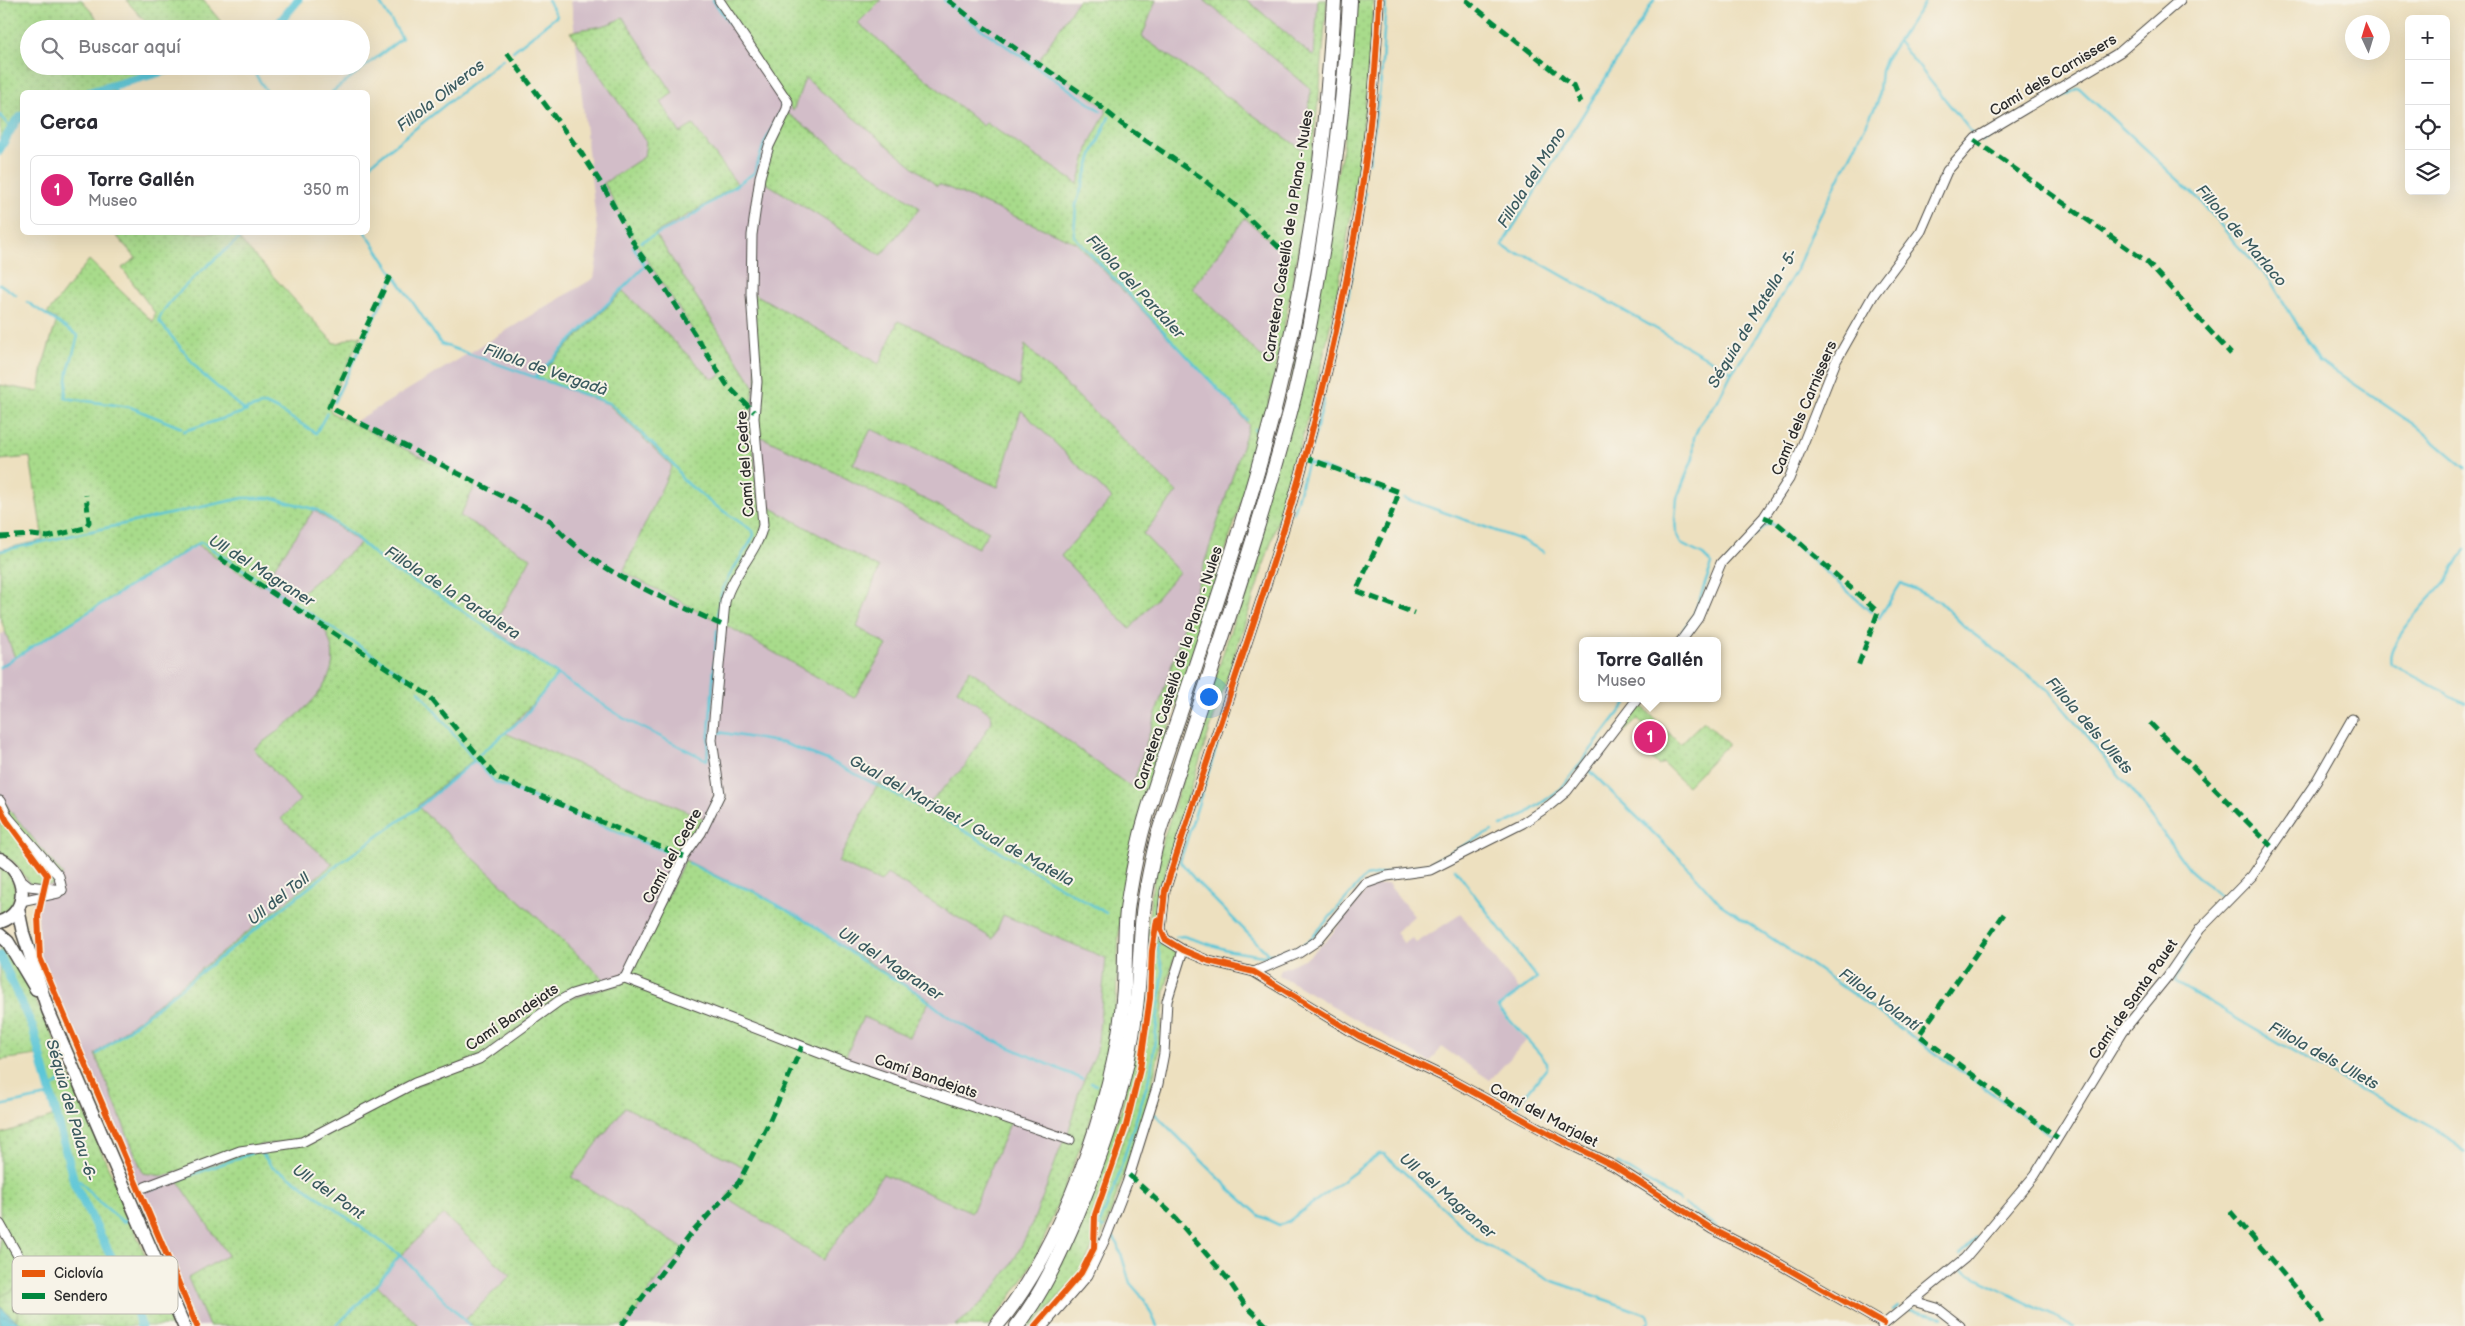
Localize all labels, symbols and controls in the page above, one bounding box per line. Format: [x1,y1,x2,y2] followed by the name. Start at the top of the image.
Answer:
[2345,15,2390,60] north arrow
[2405,15,2450,195] map controls
[2405,15,2450,60] button: +
[20,20,370,75] search box
[1986,30,2121,121] street label: Camí dels Carnissers
[38,34,66,62] icon: search
[78,36,181,59] text: Buscar aquí
[393,56,489,136] water label: Fillola Oliveros
[2405,60,2450,105] button: −
[2405,105,2450,150] button: locate
[1259,108,1318,364] street label: Carretera Castelló de la Plana - Nules
[40,110,98,135] text: Cerca
[1494,124,1571,232] water label: Fillola del Mono
[2405,150,2450,195] button: layers
[88,169,195,192] text: Torre Gallén
[54,181,60,200] text: 1
[303,181,349,200] text: 350 m
[2191,181,2290,291] water label: Fillola de Marlaco
[88,192,137,211] text: Museo
[1082,231,1189,344] water label: Fillola del Pardaler
[1704,246,1802,392] water label: Séquia de Matella - 5-
[1767,337,1842,478] street label: Camí dels Carnissers
[481,340,610,400] water label: Fillola de Vergadà
[732,410,759,518] street label: Camí del Cedre
[205,531,318,612] water label: Ull del Magraner
[381,542,523,644] water label: Fillola de la Pardalera
[1130,543,1227,792] street label: Carretera Castelló de la Plana - Nules
[1579,637,1721,702] popup
[1597,649,1703,672] text: Torre Gallén
[1597,672,1646,691] text: Museo
[2042,674,2136,778] water label: Fillola dels Ullets
[1196,684,1222,710] your location
[1634,718,1666,756] pin: 1
[846,751,1077,891] water label: Gual del Marjalet / Gual de Matella
[638,805,707,907] street label: Camí del Cedre
[244,868,315,929] water label: Ull del Toll
[834,923,947,1006] water label: Ull del Magraner
[2085,935,2182,1063] street label: Camí de Santa Pauet
[1835,965,1925,1037] water label: Fillola Volantí
[462,979,563,1055] street label: Camí Bandejats
[2265,1018,2381,1094] water label: Fillola dels Ullets
[41,1037,100,1184] water label: Séquia del Palau -6-
[872,1050,980,1103] street label: Camí Bandejats
[1486,1079,1601,1152] street label: Camí del Marjalet
[1395,1149,1500,1244] water label: Ull del Magraner
[289,1161,369,1224] water label: Ull del Pont
[12,1256,178,1314] legend
[54,1265,104,1282] text: Ciclovía
[54,1288,108,1305] text: Sendero

